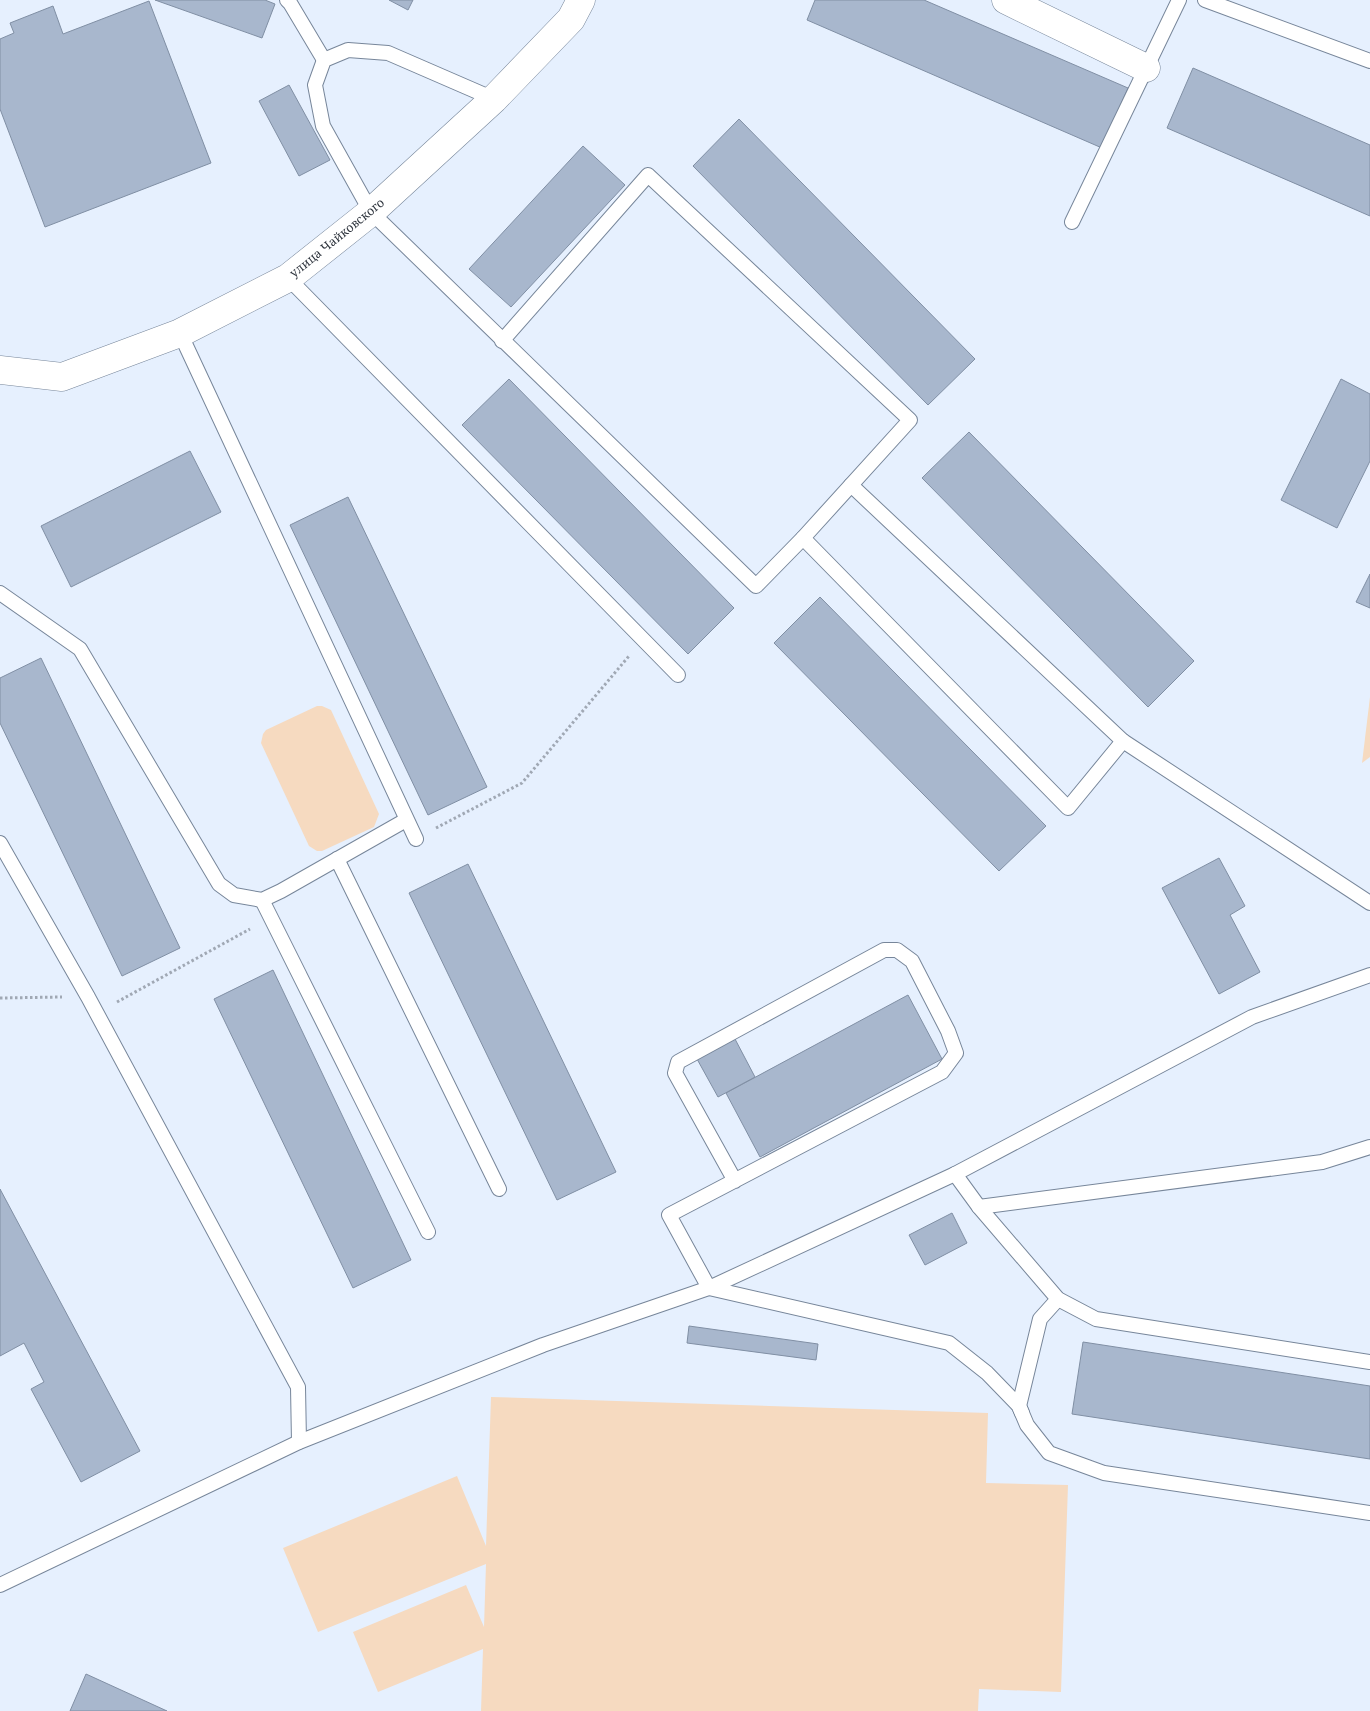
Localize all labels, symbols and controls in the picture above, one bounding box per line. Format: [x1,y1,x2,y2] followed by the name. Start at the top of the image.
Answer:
[286,194,388,281] street label: улица Чайковского

